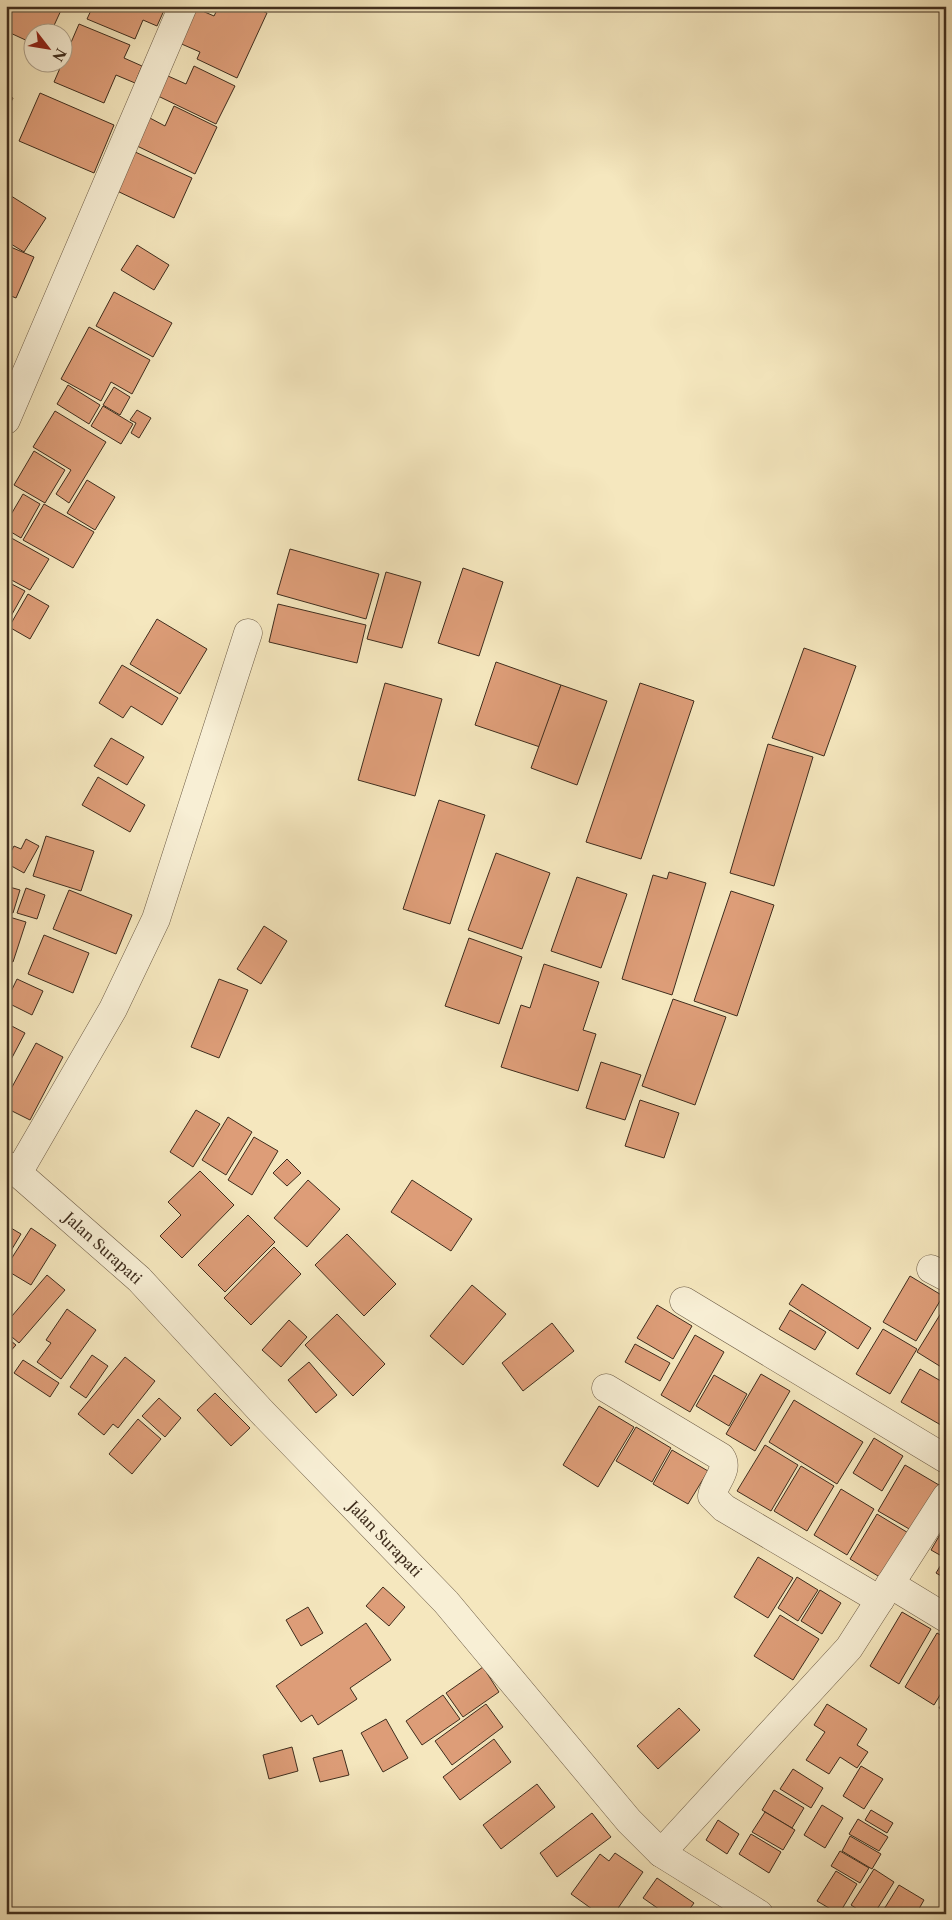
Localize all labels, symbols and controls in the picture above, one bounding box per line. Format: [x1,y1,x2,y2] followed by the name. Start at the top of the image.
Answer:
[22,22,72,72] north arrow
[48,45,70,65] text: N
[59,1207,146,1288] street label: Jalan Surapati
[343,1496,426,1581] street label: Jalan Surapati

